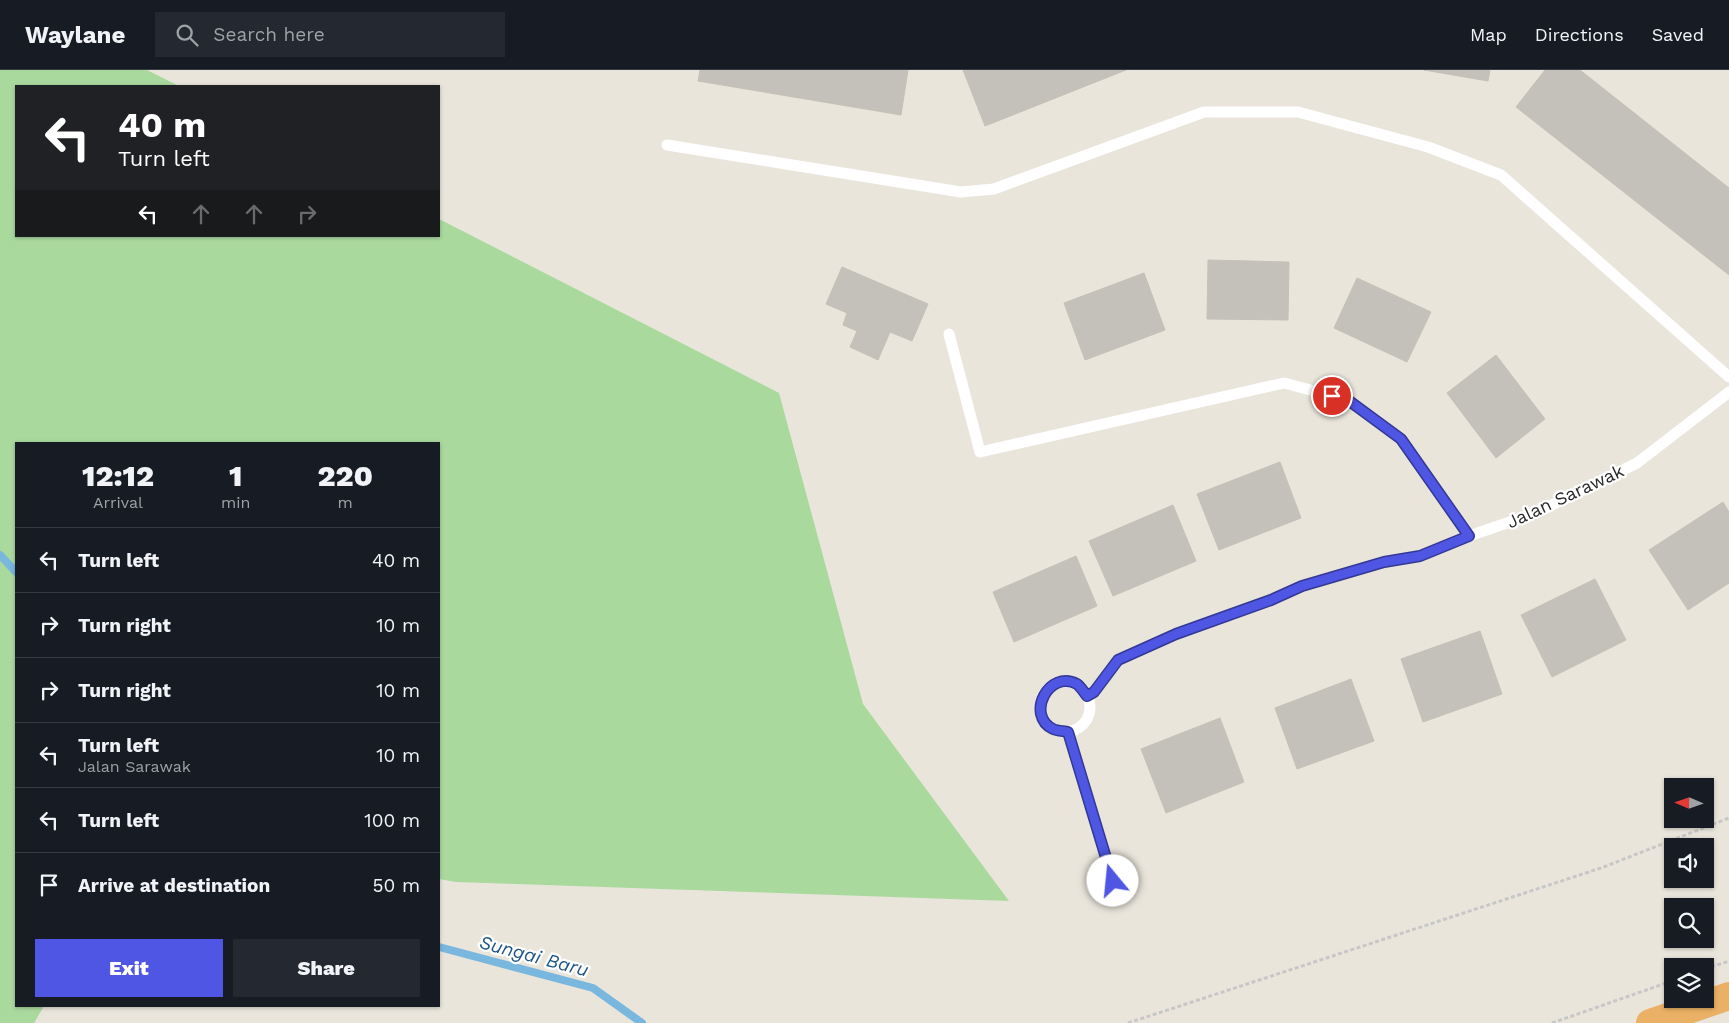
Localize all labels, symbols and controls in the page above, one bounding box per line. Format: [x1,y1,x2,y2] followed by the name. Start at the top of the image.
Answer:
[155,12,505,57] search box
[25,21,125,49] text: Waylane
[173,21,201,49] icon: search
[213,23,325,46] text: Search here
[1470,24,1507,45] text: Map
[1535,24,1624,45] text: Directions
[1652,24,1704,45] text: Saved
[118,104,206,146] text: 40 m
[35,105,100,170] icon: left
[118,146,210,171] text: Turn left
[134,200,162,228] icon: left
[187,200,215,228] icon: ahead
[240,200,268,228] icon: ahead
[293,200,321,228] icon: right
[1311,375,1353,417] pin
[1318,382,1346,410] icon: arrive
[82,458,154,493] text: 12:12
[229,458,242,493] text: 1
[317,458,373,493] text: 220
[1503,460,1627,532] street label: Jalan Sarawak
[93,493,143,512] text: Arrival
[221,493,250,512] text: min
[338,493,353,512] text: m
[35,546,63,574] icon: left
[78,549,159,572] text: Turn left
[372,549,420,572] text: 40 m
[35,611,63,639] icon: right
[78,614,171,637] text: Turn right
[376,614,420,637] text: 10 m
[35,676,63,704] icon: right
[78,679,171,702] text: Turn right
[376,679,420,702] text: 10 m
[78,734,159,757] text: Turn left
[35,741,63,769] icon: left
[376,744,420,767] text: 10 m
[78,757,191,776] text: Jalan Sarawak
[1664,778,1714,828] north arrow
[1664,778,1714,1008] map controls
[35,806,63,834] icon: left
[78,809,159,832] text: Turn left
[364,809,420,832] text: 100 m
[1664,838,1714,888] button: sound
[1086,854,1138,906] position arrow
[35,871,63,899] icon: arrive
[78,874,270,897] text: Arrive at destination
[373,874,420,897] text: 50 m
[1664,898,1714,948] button: search
[477,930,591,982] water label: Sungai Baru
[35,939,223,997] button: Exit
[233,939,420,997] button: Share
[1664,958,1714,1008] button: layers

